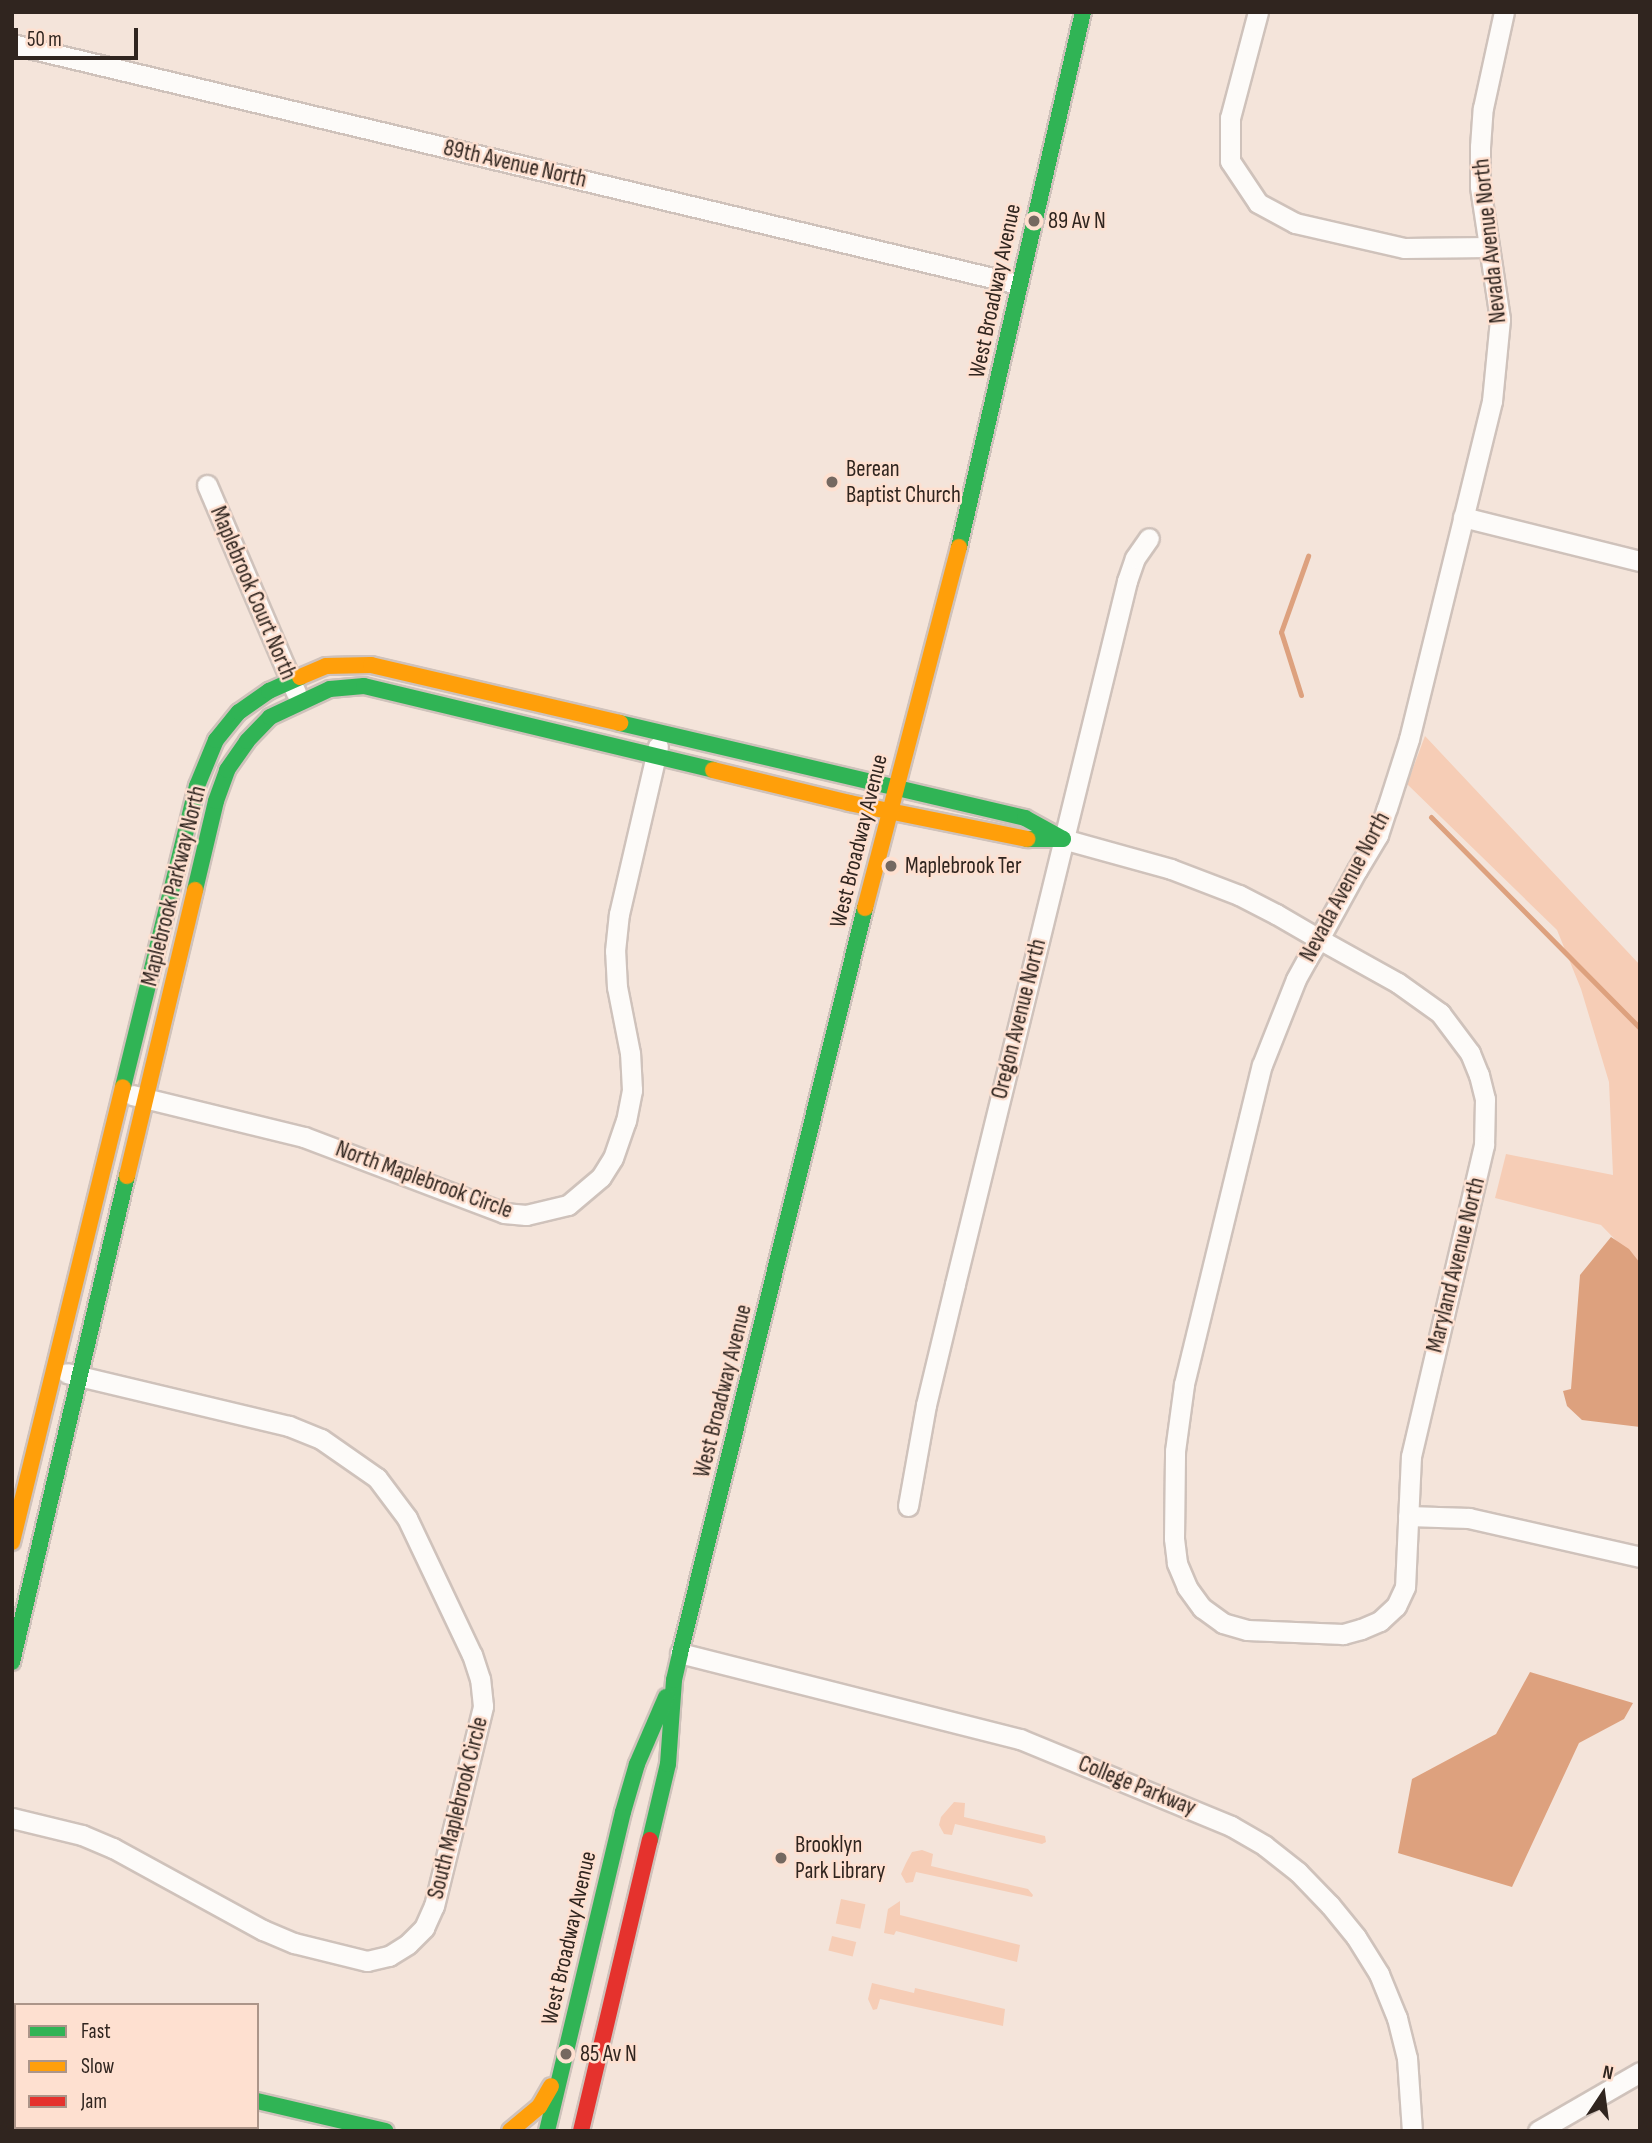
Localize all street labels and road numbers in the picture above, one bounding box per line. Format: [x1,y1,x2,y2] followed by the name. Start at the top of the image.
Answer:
[441,134,589,194] street label: 89th Avenue North
[1468,157,1512,325] street label: Nevada Avenue North
[963,201,1027,381] street label: West Broadway Avenue
[204,502,302,684] street label: Maplebrook Court North
[824,752,894,930] street label: West Broadway Avenue
[136,783,212,989] street label: Maplebrook Parkway North
[1294,808,1396,966] street label: Nevada Avenue North
[986,936,1052,1102] street label: Oregon Avenue North
[332,1135,516,1225] street label: North Maplebrook Circle
[1421,1175,1491,1355] street label: Maryland Avenue North
[688,1302,758,1480] street label: West Broadway Avenue
[422,1714,494,1902] street label: South Maplebrook Circle
[1074,1750,1200,1822] street label: College Parkway
[536,1849,602,2027] street label: West Broadway Avenue

